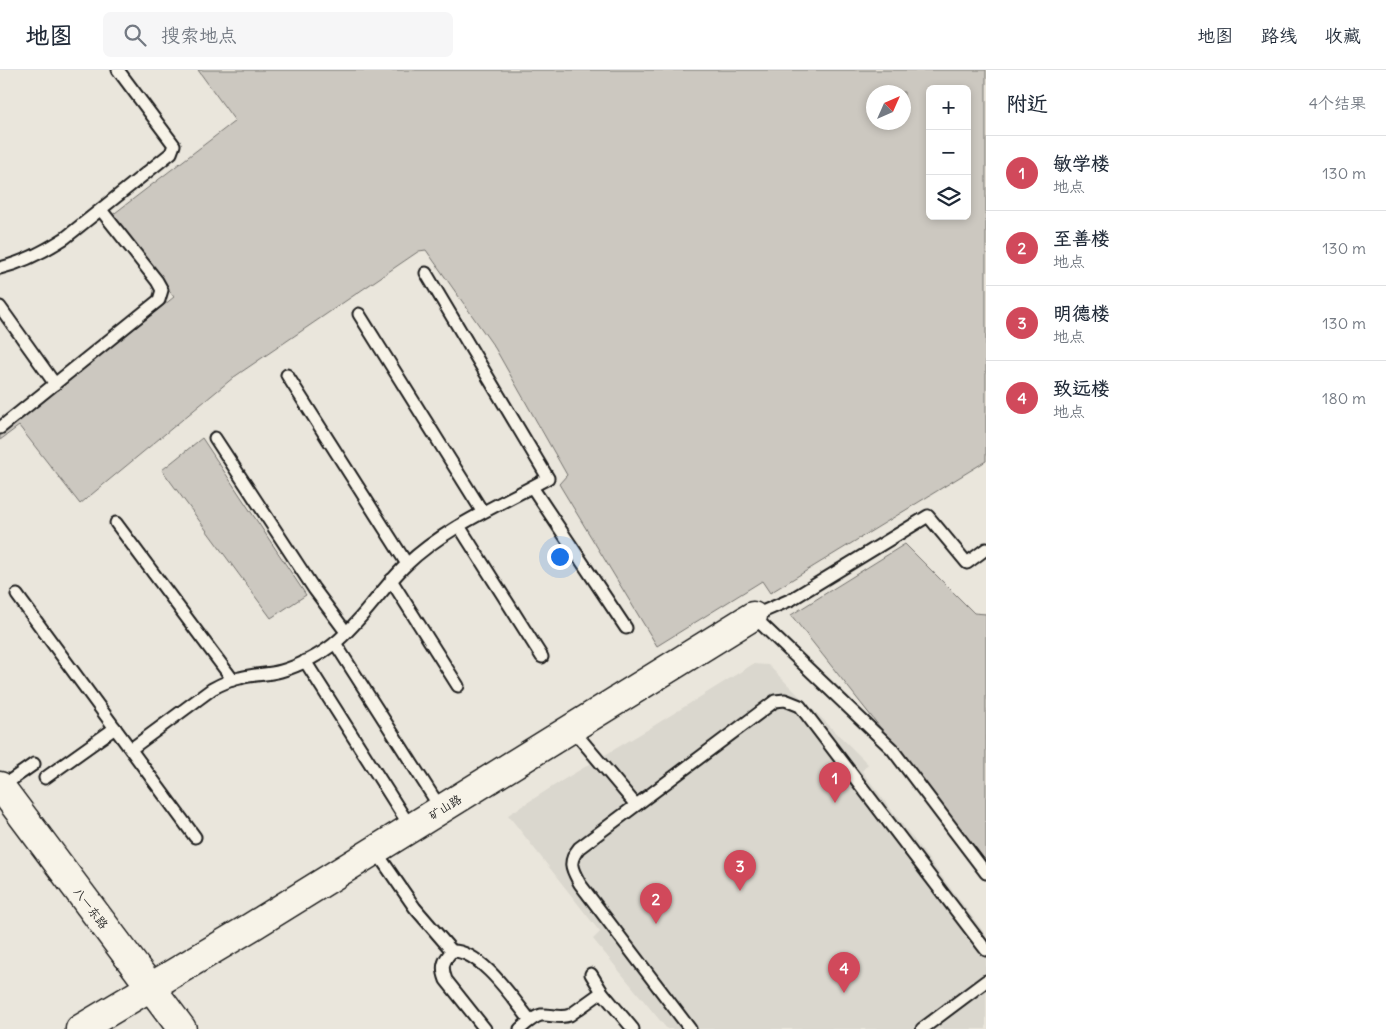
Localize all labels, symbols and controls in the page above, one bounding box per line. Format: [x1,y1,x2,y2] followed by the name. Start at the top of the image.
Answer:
[103,12,453,57] search box
[25,20,73,50] text: 地图
[121,21,149,49] icon: search
[161,23,237,47] text: 搜索地点
[1197,24,1233,47] text: 地图
[1261,24,1297,47] text: 路线
[1325,24,1361,47] text: 收藏
[866,85,911,130] north arrow
[926,85,971,220] map controls
[926,85,971,130] button: +
[1006,90,1048,117] text: 附近
[1309,93,1366,113] text: 4个结果
[926,130,971,175] button: −
[1053,151,1110,175] text: 敏学楼
[1019,163,1025,183] text: 1
[1322,163,1366,183] text: 130 m
[926,175,971,220] button: layers
[1053,176,1085,196] text: 地点
[1053,226,1110,250] text: 至善楼
[1018,238,1026,258] text: 2
[1322,238,1366,258] text: 130 m
[1053,251,1085,271] text: 地点
[1053,301,1110,325] text: 明德楼
[1017,313,1027,333] text: 3
[1322,313,1366,333] text: 130 m
[1053,326,1085,346] text: 地点
[1053,376,1110,400] text: 致远楼
[1017,388,1027,408] text: 4
[1322,388,1366,408] text: 180 m
[1053,401,1085,421] text: 地点
[547,544,573,570] your location
[819,762,851,803] pin: 1
[426,791,464,823] street label: 矿山路
[724,850,756,891] pin: 3
[640,883,672,924] pin: 2
[71,884,111,932] street label: 八一东路
[828,952,860,993] pin: 4

